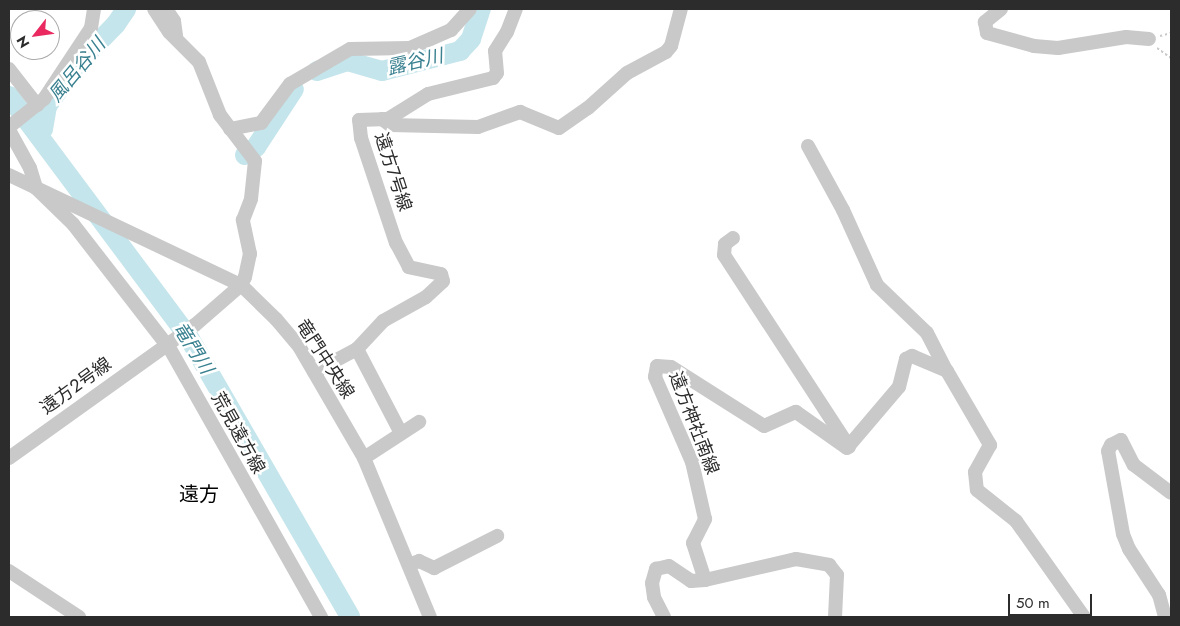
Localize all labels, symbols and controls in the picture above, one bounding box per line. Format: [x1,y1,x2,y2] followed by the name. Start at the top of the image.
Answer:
[10,10,60,60] north arrow
[11,32,34,52] text: N
[44,34,110,106] water label: 風呂谷川
[385,44,445,80] water label: 露谷川
[370,130,416,214] street label: 遠方7号線
[291,315,359,403] street label: 竜門中央線
[168,318,218,378] water label: 竜門川
[36,353,116,419] street label: 遠方2号線
[665,369,723,477] street label: 遠方神社南線
[207,388,269,478] street label: 荒見遠方線
[179,482,219,506] district label: 遠方
[1010,584,1094,616] scale bar
[1016,592,1050,614] text: 50 m

